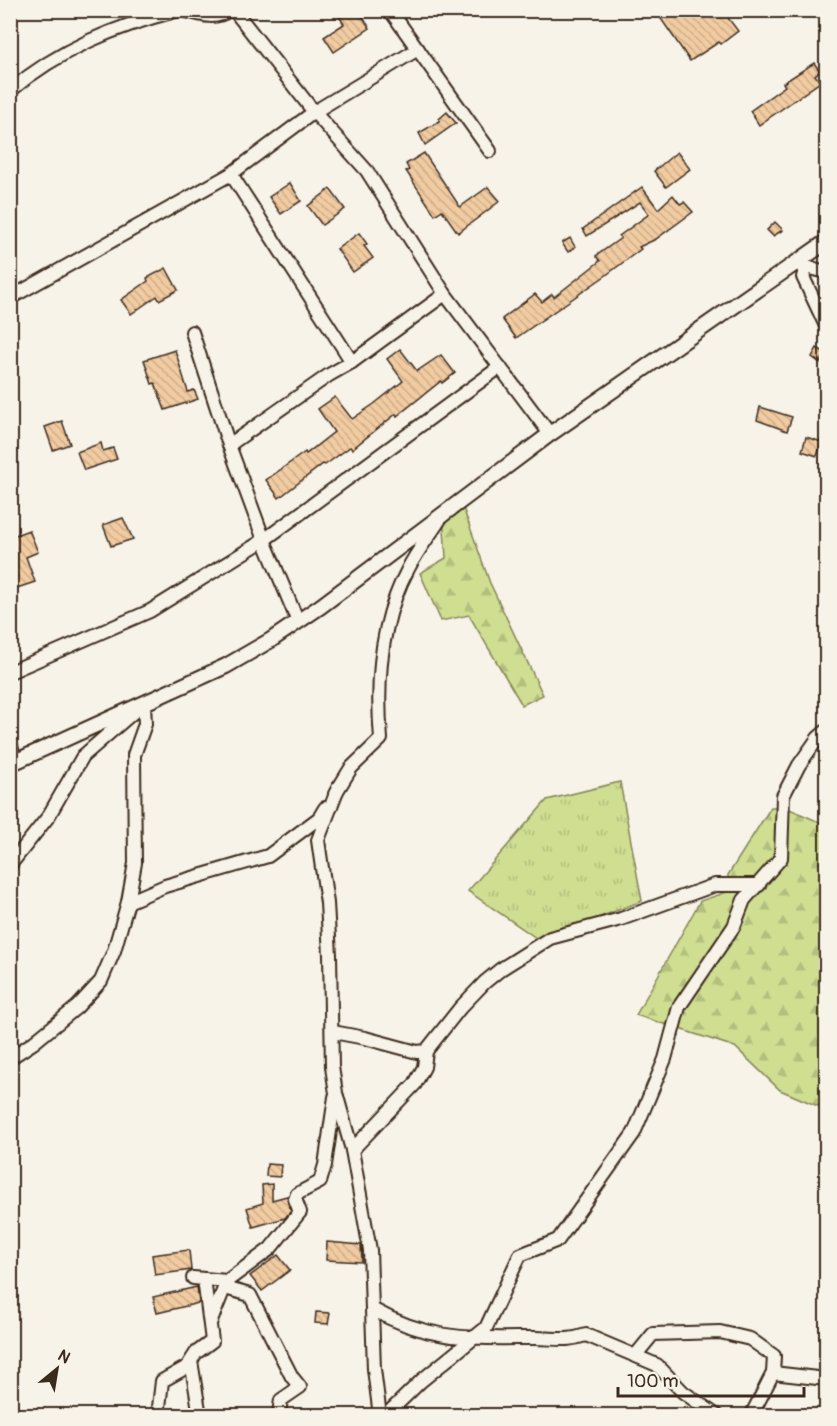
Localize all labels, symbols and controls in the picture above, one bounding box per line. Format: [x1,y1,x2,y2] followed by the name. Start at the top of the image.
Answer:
[27,1339,87,1399] north arrow
[54,1346,74,1368] text: N
[618,1360,804,1398] scale bar
[627,1370,679,1393] text: 100 m

